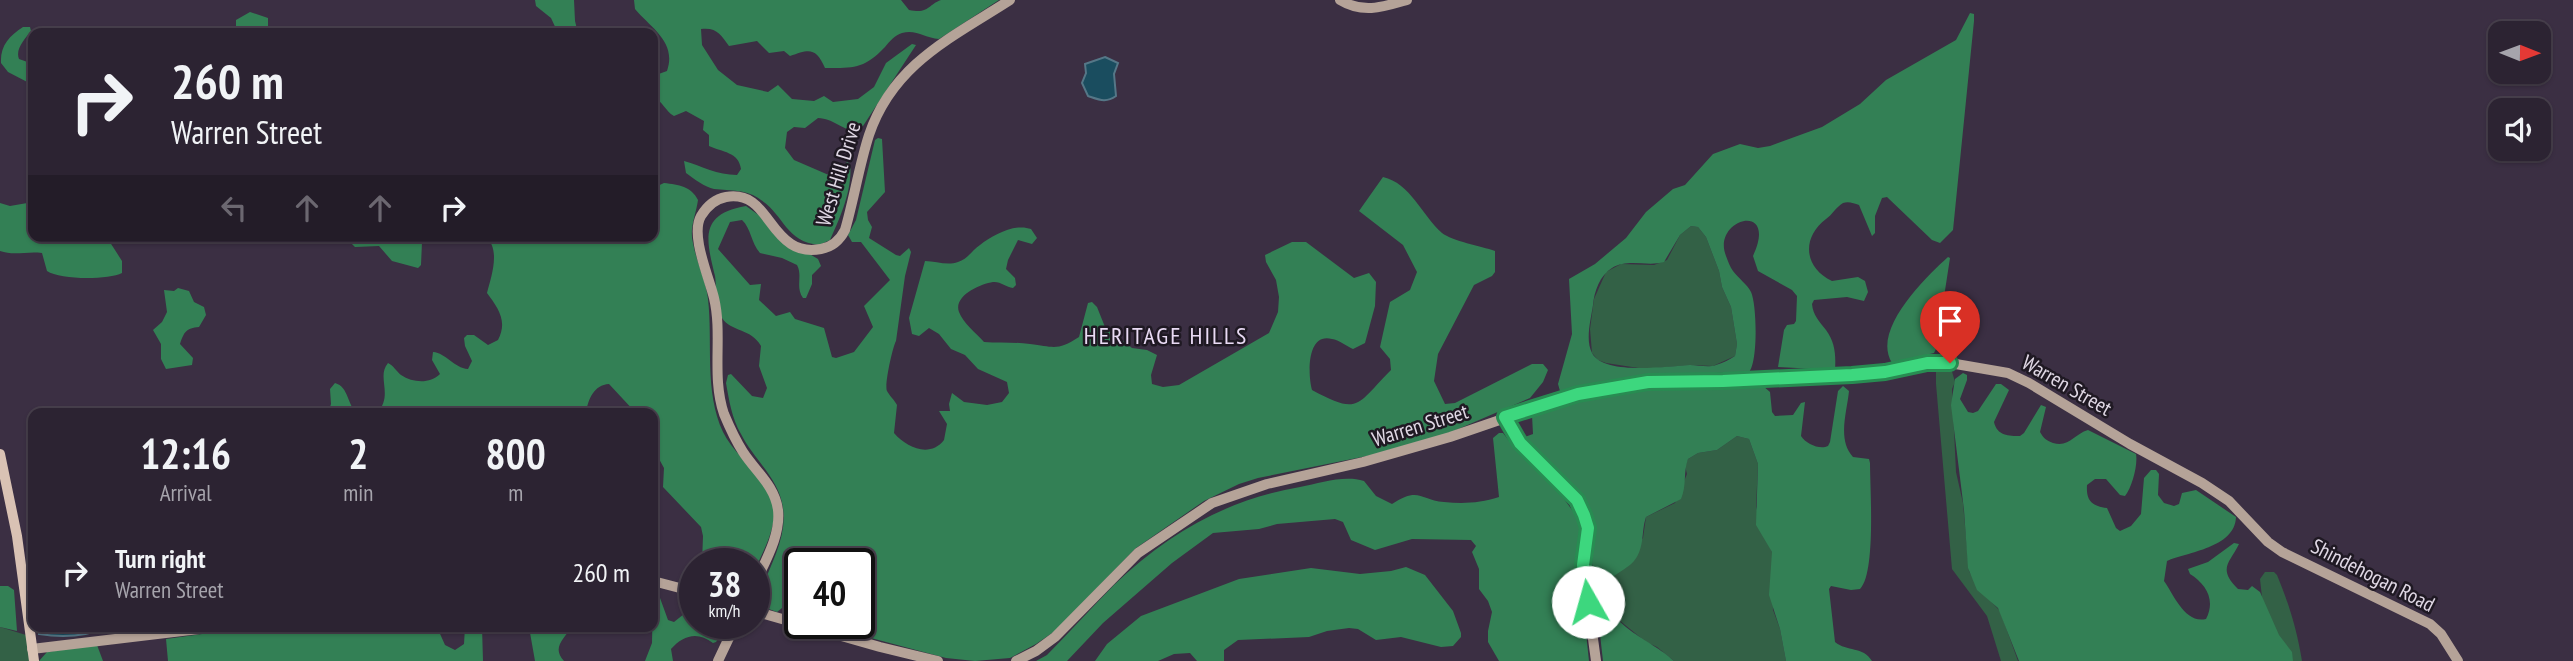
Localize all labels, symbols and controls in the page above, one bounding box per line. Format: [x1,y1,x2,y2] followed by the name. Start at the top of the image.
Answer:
[2488,21,2552,84] north arrow
[2488,21,2551,161] map controls
[171,49,284,113] text: 260 m
[56,56,147,147] icon: right
[2488,98,2551,161] button: sound
[171,111,322,153] text: Warren Street
[809,119,867,229] street label: West Hill Drive
[215,189,253,227] icon: left
[288,189,326,227] icon: ahead
[361,189,399,227] icon: ahead
[434,189,472,227] icon: right
[1920,291,1980,363] pin
[1931,302,1969,340] icon: arrive
[1084,320,1248,351] district label: HERITAGE HILLS
[2017,349,2117,422] street label: Warren Street
[1369,398,1472,452] street label: Warren Street
[140,426,231,481] text: 12:16
[348,426,368,481] text: 2
[486,426,546,481] text: 800
[160,478,212,507] text: Arrival
[343,478,373,507] text: min
[508,478,523,507] text: m
[2307,532,2439,618] street label: Shindehogan Road
[115,542,206,575] text: Turn right
[784,548,875,639] speed limit sign: 40
[56,554,94,592] icon: right
[572,556,630,589] text: 260 m
[708,561,741,607] text: 38
[1551,565,1625,639] position arrow
[115,575,224,604] text: Warren Street
[709,599,740,622] text: km/h

